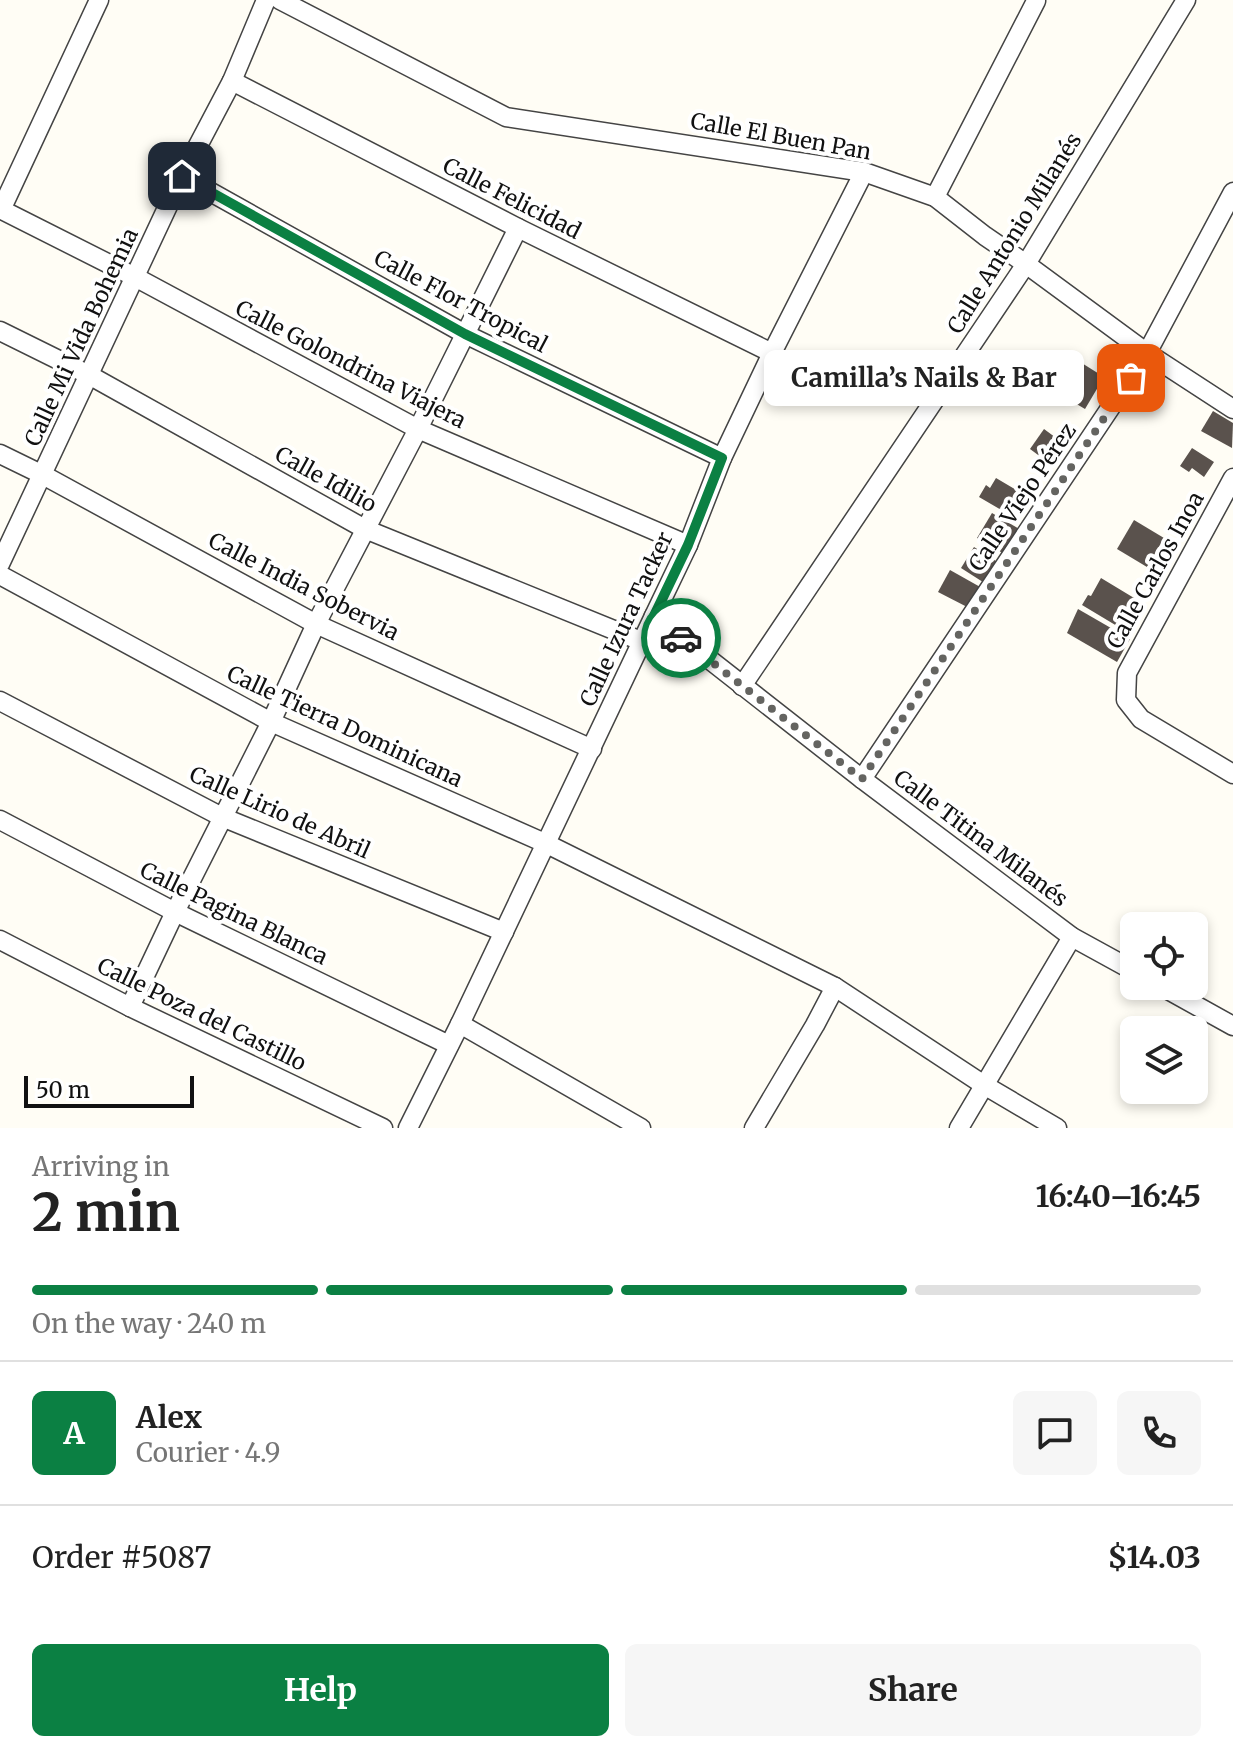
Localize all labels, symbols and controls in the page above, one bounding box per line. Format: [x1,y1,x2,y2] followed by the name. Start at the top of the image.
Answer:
[689,106,874,166] street label: Calle El Buen Pan
[941,127,1087,339] street label: Calle Antonio Milanés
[148,142,216,210] pin
[438,151,586,245] street label: Calle Felicidad
[160,154,204,198] icon: home
[18,223,144,451] street label: Calle Mi Vida Bohemia
[369,243,553,359] street label: Calle Flor Tropical
[231,294,471,434] street label: Calle Golondrina Viajera
[1097,344,1165,412] pin
[763,350,1083,406] callout: Camilla’s Nails & Bar
[1109,356,1153,400] icon: bag
[791,361,1057,394] text: Camilla’s Nails & Bar
[962,418,1082,576] street label: Calle Viejo Pérez
[270,440,382,518] street label: Calle Idilio
[1100,486,1210,654] street label: Calle Carlos Inoa
[204,526,404,646] street label: Calle India Sobervia
[573,527,679,711] street label: Calle Izura Tacker
[641,598,721,678] courier
[659,616,703,660] icon: car
[223,659,468,793] street label: Calle Tierra Dominicana
[185,760,375,864] street label: Calle Lirio de Abril
[888,763,1074,913] street label: Calle Titina Milanés
[136,855,333,971] street label: Calle Pagina Blanca
[1120,912,1208,1104] map controls
[1120,912,1208,1000] button: locate
[93,951,311,1077] street label: Calle Poza del Castillo
[1120,1016,1208,1104] button: layers
[24,1072,194,1108] scale bar
[36,1076,90,1104] text: 50 m
[32,1150,170,1183] text: Arriving in
[1035,1177,1201,1215] text: 16:40–16:45
[32,1180,180,1245] text: 2 min
[32,1307,266,1340] text: On the way · 240 m
[1013,1391,1097,1475] button: chat
[1117,1391,1201,1475] button: phone
[136,1398,202,1436] text: Alex
[63,1414,85,1452] text: A
[136,1436,280,1469] text: Courier · 4.9
[32,1538,211,1576] text: Order #5087
[1108,1538,1201,1576] text: $14.03
[32,1644,609,1736] button: Help
[625,1644,1201,1736] button: Share

